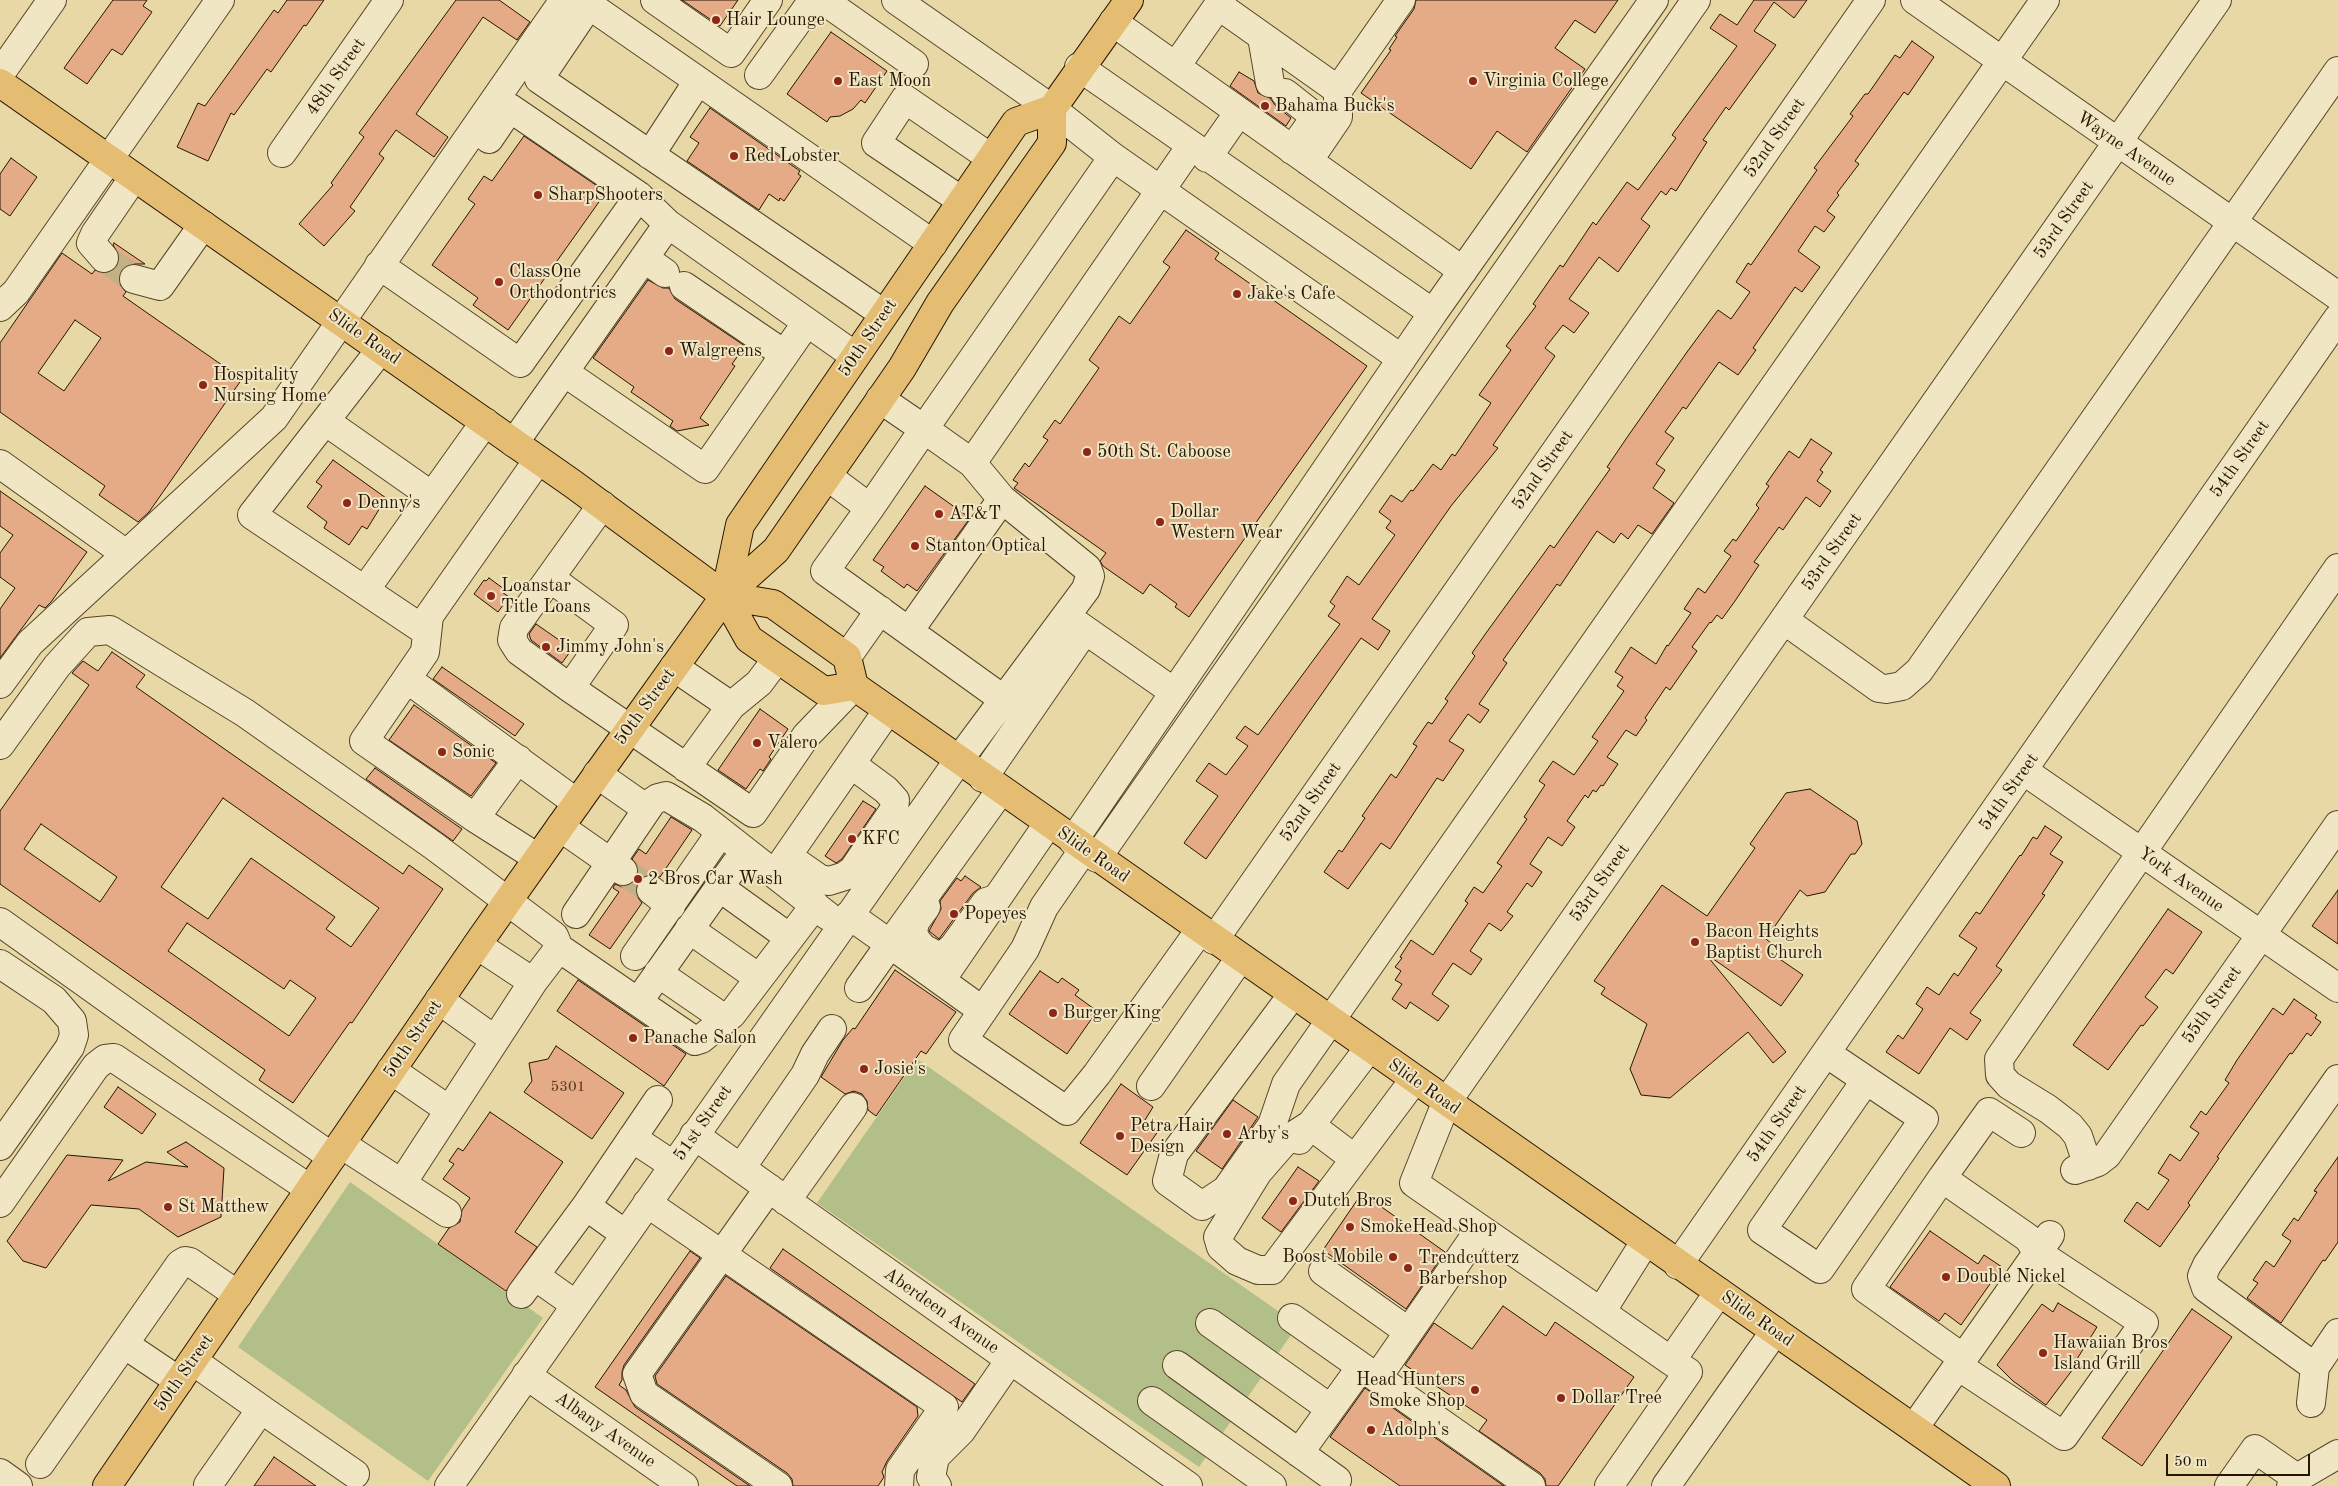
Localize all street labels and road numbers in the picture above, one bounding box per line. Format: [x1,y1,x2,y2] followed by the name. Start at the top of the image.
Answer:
[301,34,371,120] street label: 48th Street
[1740,94,1810,182] street label: 52nd Street
[2072,107,2180,191] street label: Wayne Avenue
[2029,177,2099,263] street label: 53rd Street
[834,295,902,381] street label: 50th Street
[324,304,404,370] street label: Slide Road
[2205,416,2275,502] street label: 54th Street
[1508,426,1578,514] street label: 52nd Street
[1797,509,1867,595] street label: 53rd Street
[610,664,680,750] street label: 50th Street
[1974,749,2044,835] street label: 54th Street
[1276,758,1346,846] street label: 52nd Street
[1053,822,1133,888] street label: Slide Road
[1565,840,1635,926] street label: 53rd Street
[2134,843,2228,917] street label: York Avenue
[2177,962,2247,1048] street label: 55th Street
[379,996,447,1082] street label: 50th Street
[1384,1054,1464,1120] street label: Slide Road
[669,1081,737,1165] street label: 51st Street
[1742,1081,1812,1167] street label: 54th Street
[879,1263,1003,1359] street label: Aberdeen Avenue
[1717,1286,1797,1352] street label: Slide Road
[149,1330,219,1416] street label: 50th Street
[550,1387,660,1473] street label: Albany Avenue

